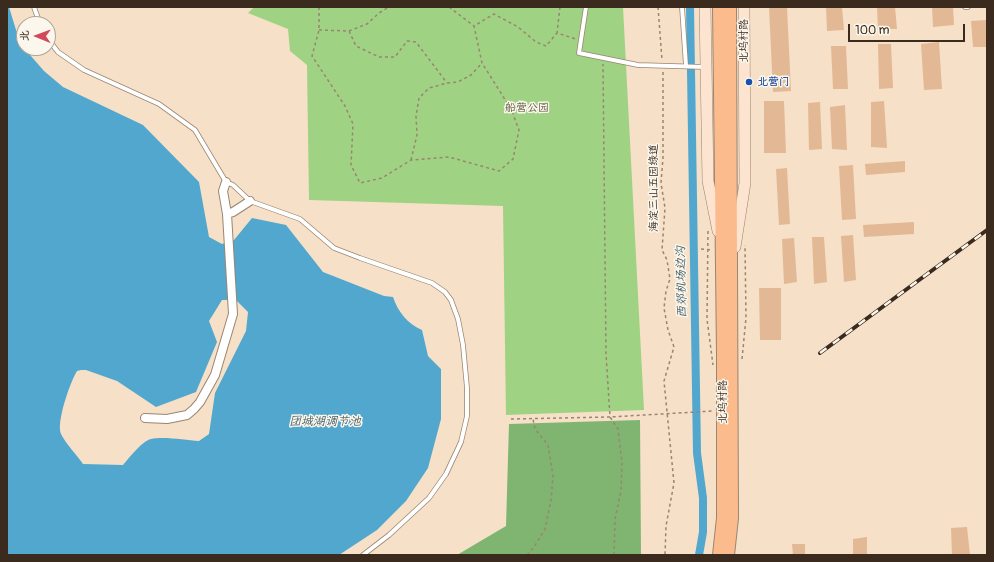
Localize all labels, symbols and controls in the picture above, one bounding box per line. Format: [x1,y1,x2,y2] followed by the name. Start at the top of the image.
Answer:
[16,16,56,56] north arrow
[850,16,967,42] scale bar
[737,19,751,63] street label: 北坞村路
[855,23,889,38] text: 100 m
[18,30,31,41] text: 北
[757,75,790,89] place label: 北营门
[744,77,754,87] marker: 北营门
[505,101,549,115] park label: 船营公园
[647,144,661,232] street label: 海淀三山五园绿道
[674,246,690,318] water label: 西郊机场边沟
[716,380,730,424] street label: 北坞村路
[289,415,361,429] water label: 团城湖调节池

